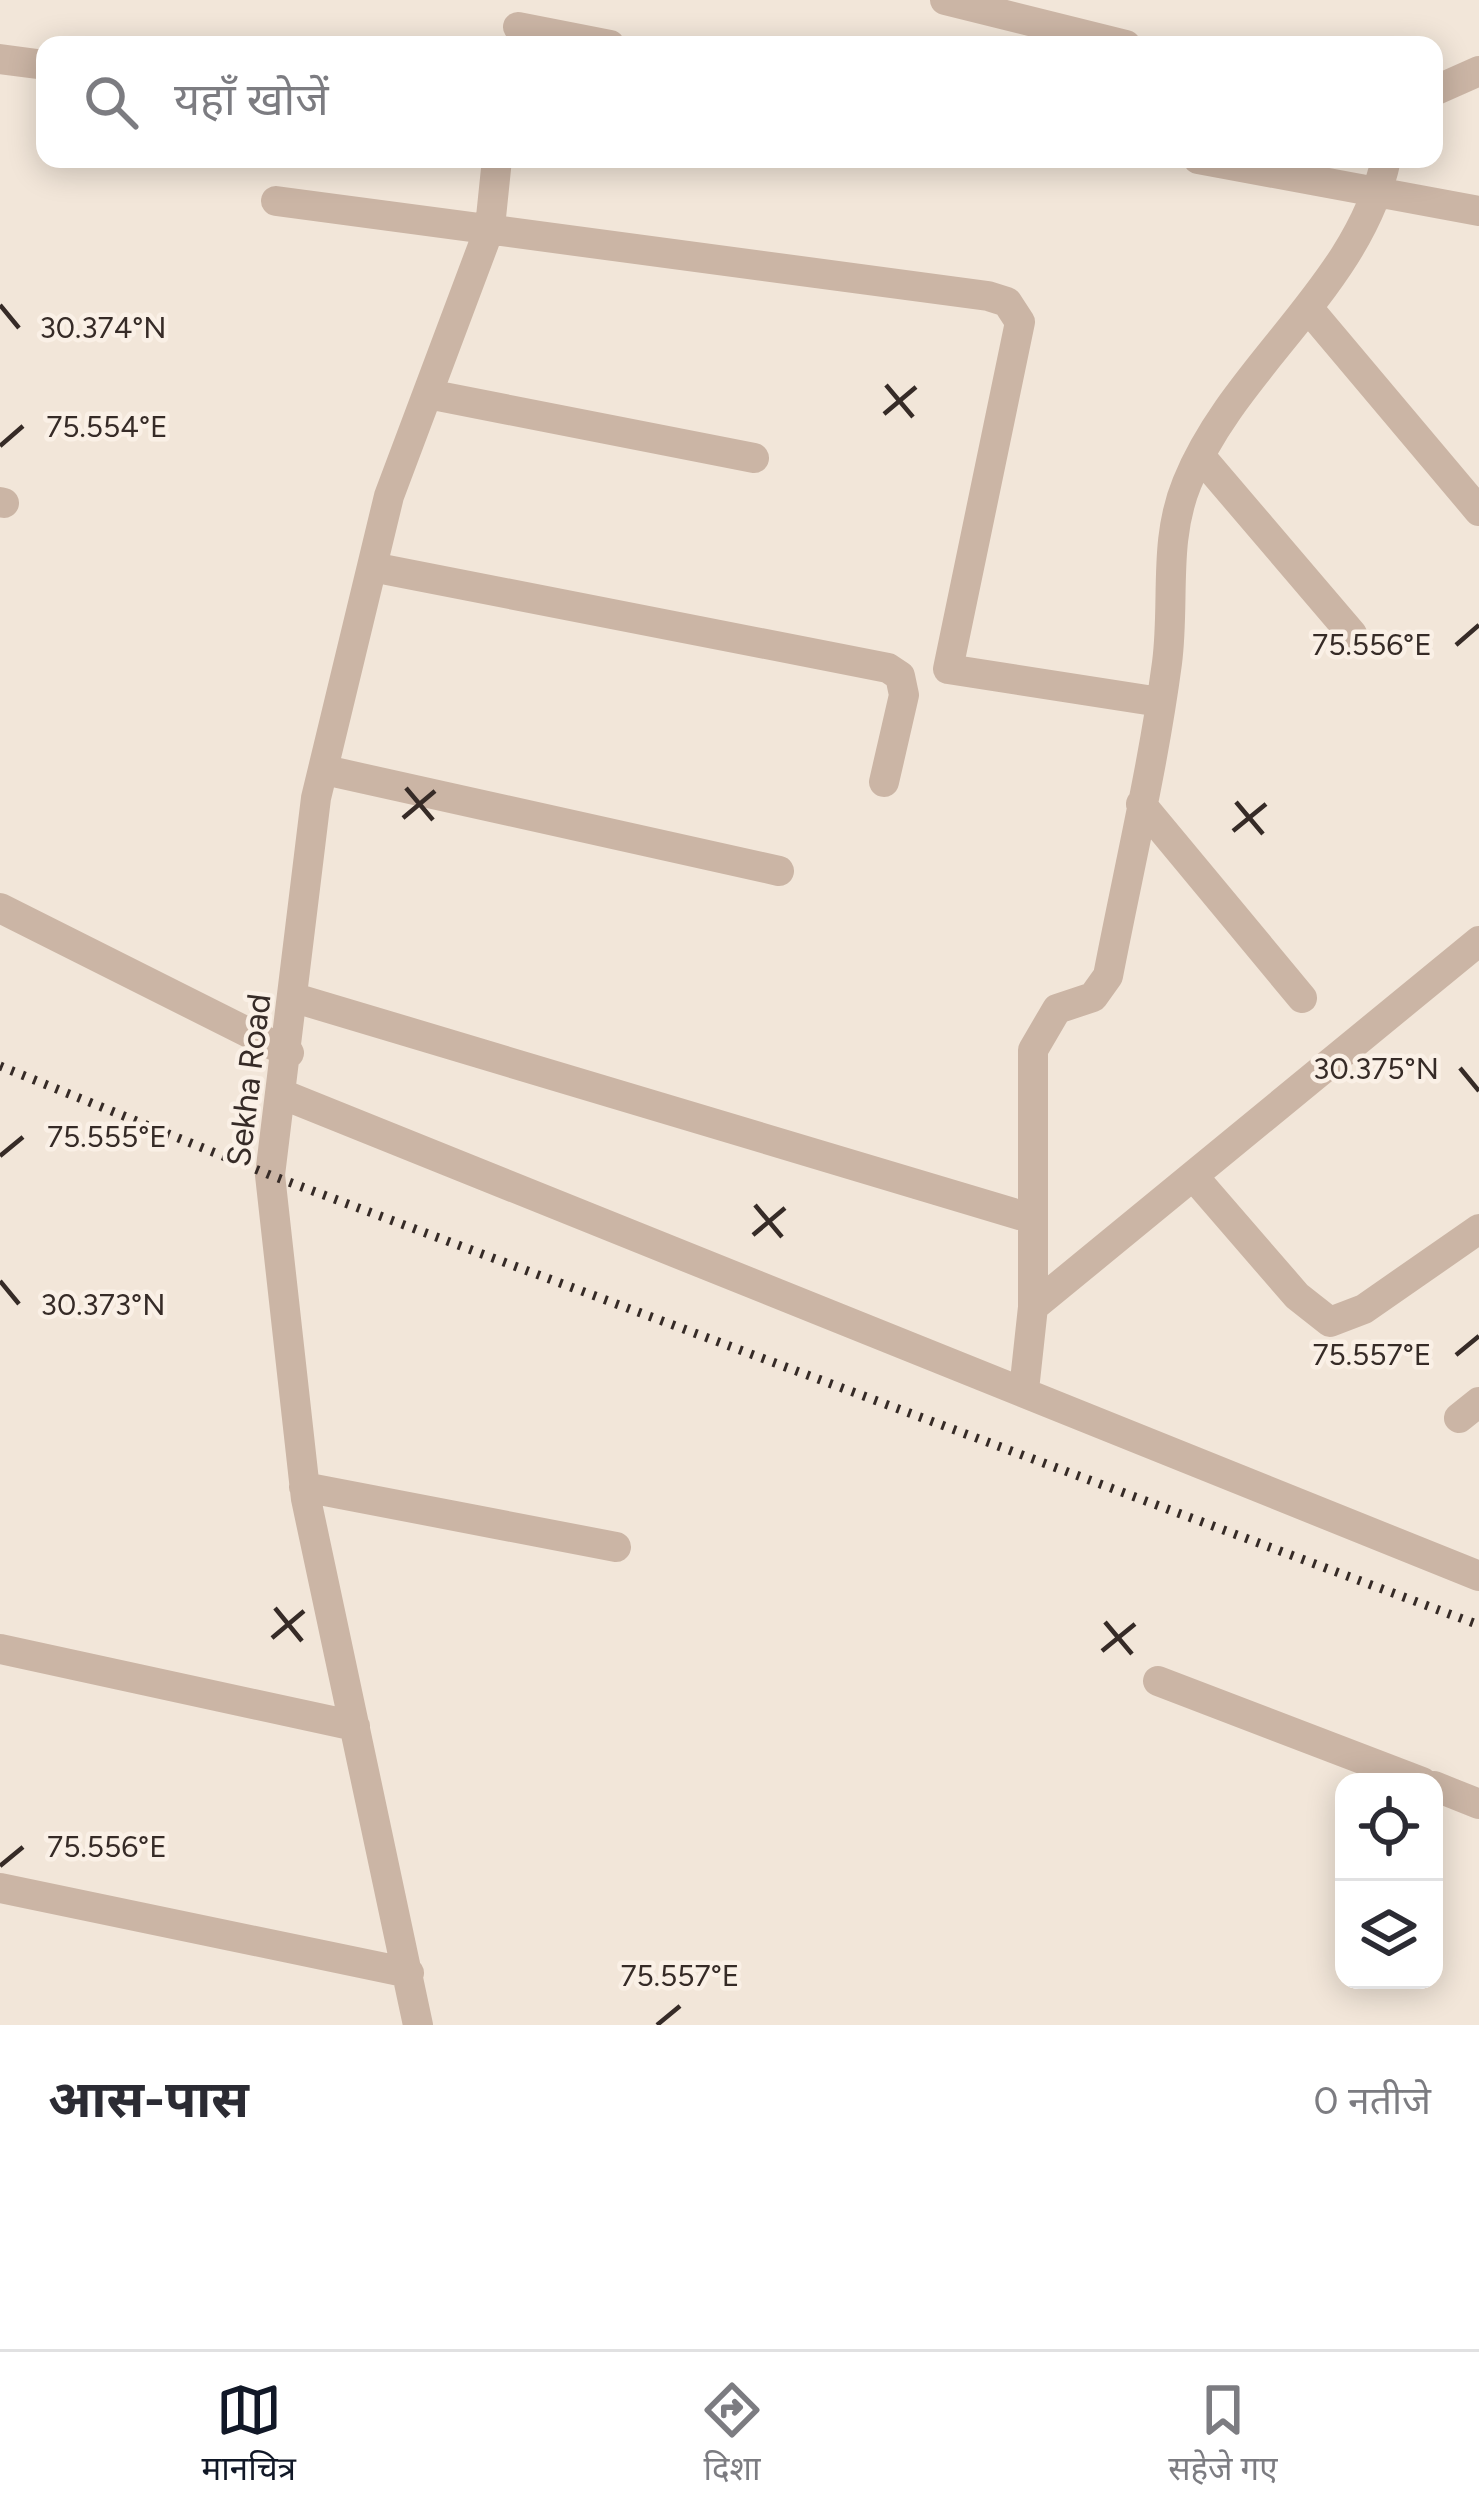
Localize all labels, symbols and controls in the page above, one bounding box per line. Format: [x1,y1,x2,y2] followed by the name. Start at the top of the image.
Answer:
[36,36,1443,168] search box
[78,69,144,135] icon: search
[174,72,329,126] text: यहाँ खोजें
[39,309,167,346] text: 30.374°N
[46,408,168,445] text: 75.554°E
[1312,626,1432,663] text: 75.556°E
[219,992,278,1169] street label: Sekha Road
[1313,1050,1439,1087] text: 30.375°N
[47,1118,167,1155] text: 75.555°E
[41,1286,165,1323] text: 30.373°N
[1312,1336,1432,1373] text: 75.557°E
[1335,1773,1443,1989] map controls
[1335,1773,1443,1881] button: locate
[47,1828,167,1865] text: 75.556°E
[1335,1881,1443,1989] button: layers
[620,1957,740,1994] text: 75.557°E
[48,2069,249,2130] text: आस-पास
[1313,2077,1431,2124] text: 0 नतीजे
[202,2377,296,2493] tab: मानचित्र
[699,2377,765,2493] tab: दिशा
[1168,2377,1277,2493] tab: सहेजे गए

